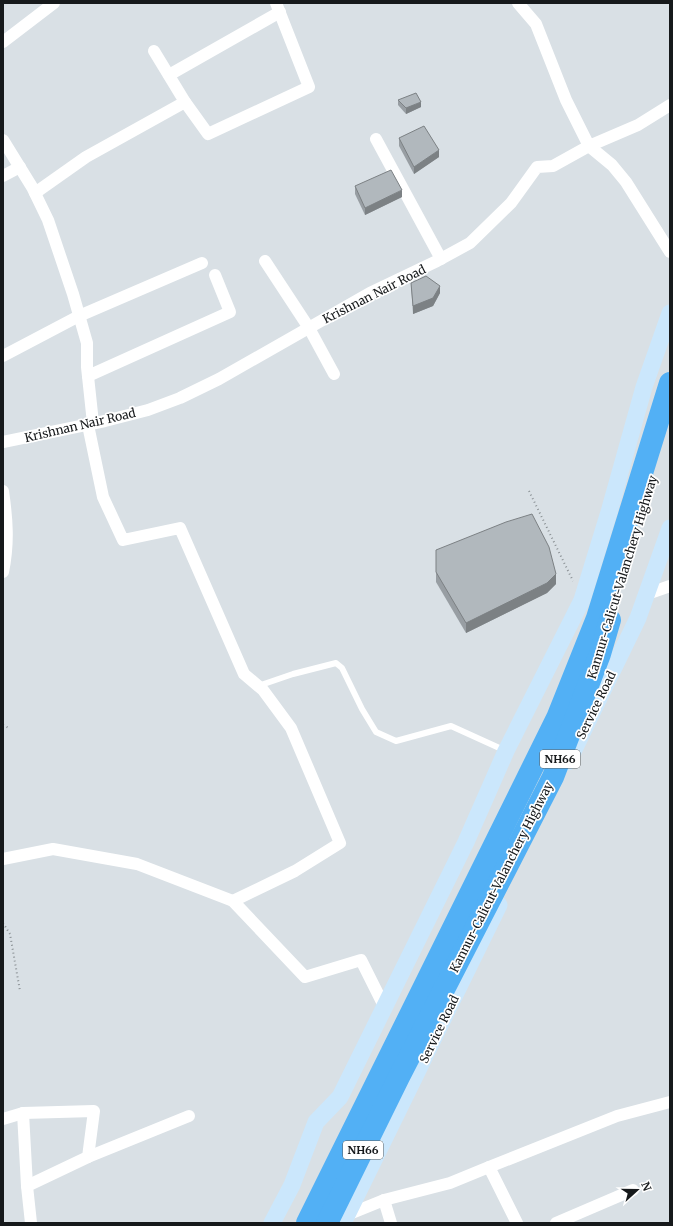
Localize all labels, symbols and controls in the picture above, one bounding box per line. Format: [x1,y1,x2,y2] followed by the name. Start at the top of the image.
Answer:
[320,262,428,326] street label: Krishnan Nair Road
[23,405,137,445] street label: Krishnan Nair Road
[584,473,660,681] street label: Kannur-Calicut-Valanchery Highway
[573,668,619,742] street label: Service Road
[540,750,580,768] road number: NH66
[446,779,556,975] street label: Kannur-Calicut-Valanchery Highway
[416,992,462,1066] street label: Service Road
[343,1141,383,1159] road number: NH66
[617,1170,657,1210] north arrow
[638,1180,655,1193] text: N

